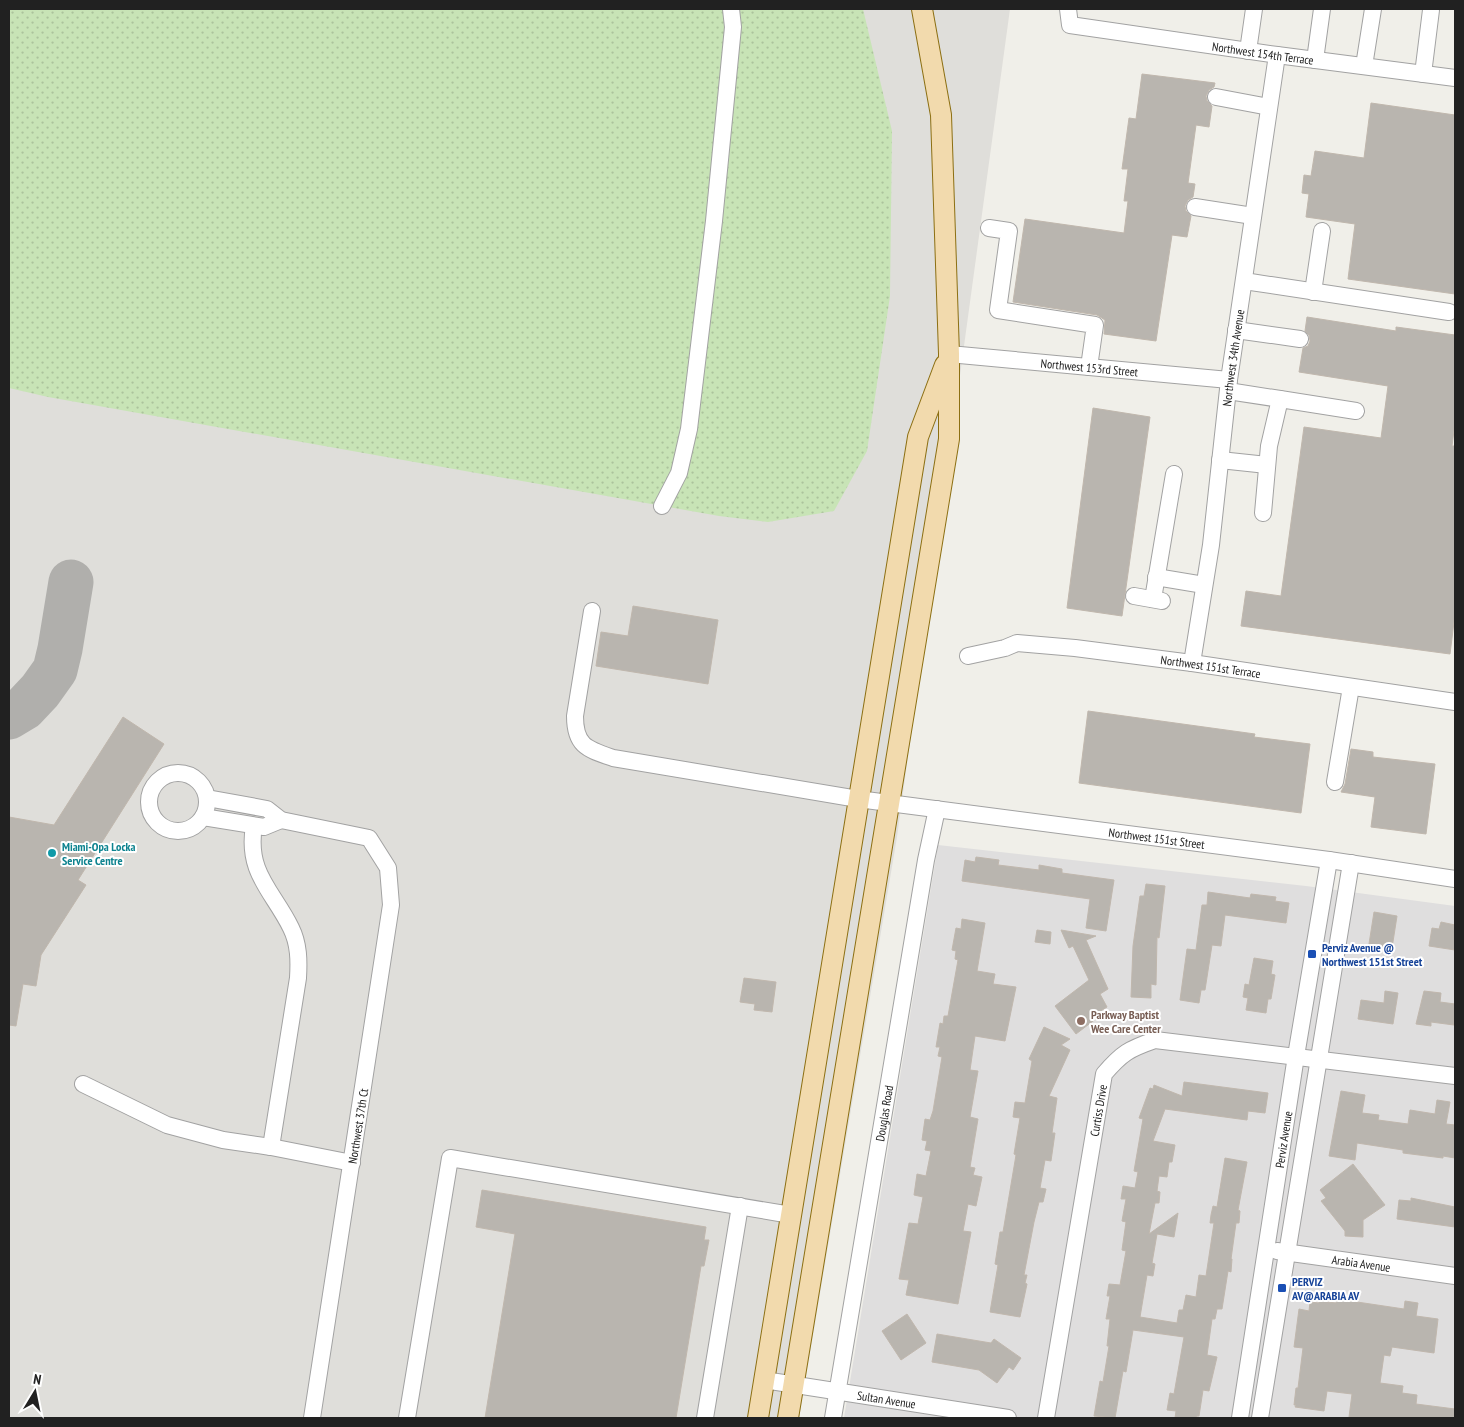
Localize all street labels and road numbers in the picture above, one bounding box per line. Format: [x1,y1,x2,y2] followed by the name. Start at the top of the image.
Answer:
[1211,38,1315,67] street label: Northwest 154th Terrace
[1219,308,1247,407] street label: Northwest 34th Avenue
[1040,355,1140,379] street label: Northwest 153rd Street
[1160,652,1262,681] street label: Northwest 151st Terrace
[1108,824,1206,851] street label: Northwest 151st Street
[1086,1083,1110,1138] street label: Curtiss Drive
[872,1084,896,1142] street label: Douglas Road
[345,1087,371,1165] street label: Northwest 37th Ct
[1271,1110,1295,1169] street label: Perviz Avenue
[1331,1251,1391,1274] street label: Arabia Avenue
[856,1387,917,1411] street label: Sultan Avenue

